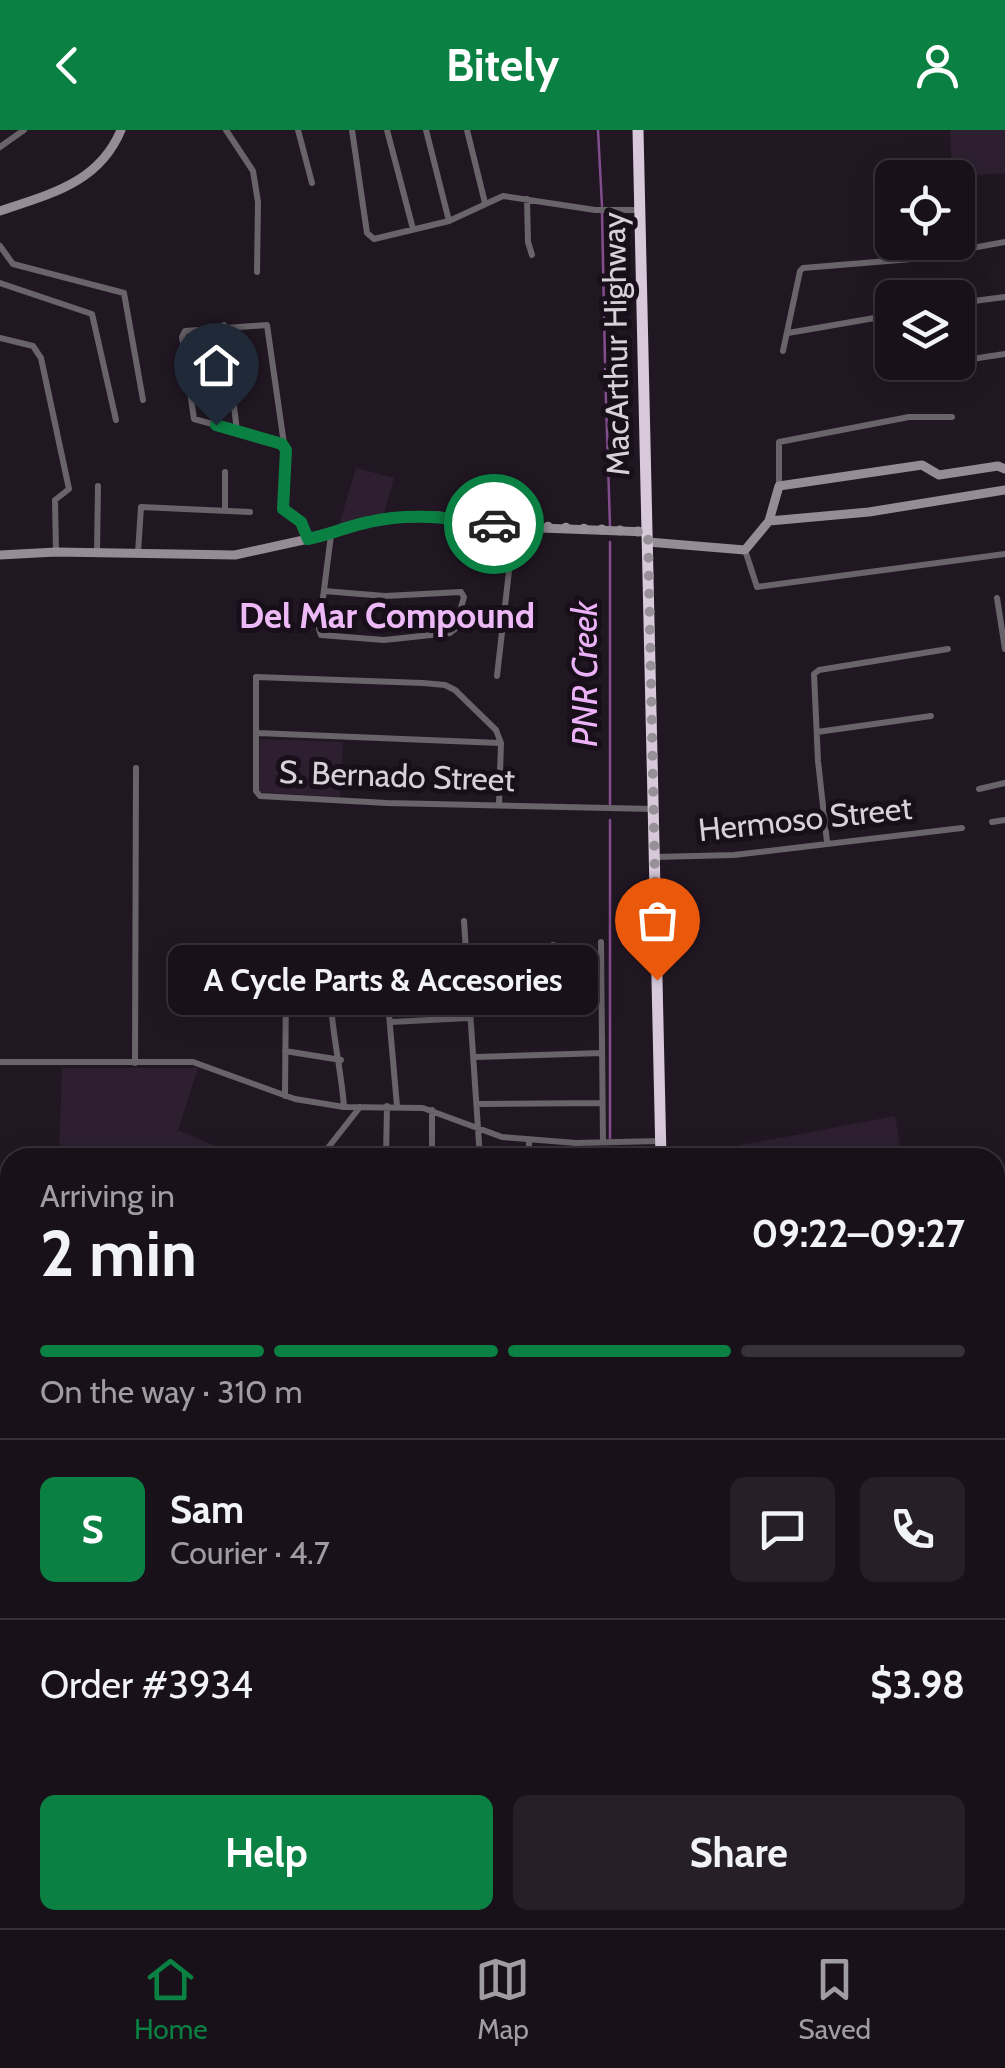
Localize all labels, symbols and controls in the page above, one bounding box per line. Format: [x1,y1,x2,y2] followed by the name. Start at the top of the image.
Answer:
[40,38,95,93] icon: back
[446,38,559,92] text: Bitely
[910,38,965,93] icon: person
[875,160,975,380] map controls
[875,160,975,260] button: locate
[594,212,637,476] street label: MacArthur Highway
[875,280,975,380] button: layers
[174,323,259,426] pin
[189,338,244,393] icon: home
[444,474,544,574] courier
[467,497,522,552] icon: car
[239,594,535,637] district label: Del Mar Compound
[563,600,606,747] water label: PNR Creek
[278,752,516,799] street label: S. Bernado Street
[696,788,914,849] street label: Hermoso Street
[615,878,700,981] pin
[630,893,685,948] icon: bag
[167,945,597,1015] callout: A Cycle Parts & Accesories
[203,960,563,999] text: A Cycle Parts & Accesories
[40,1176,175,1215] text: Arriving in
[752,1210,965,1257] text: 09:22–09:27
[40,1213,197,1292] text: 2 min
[40,1372,303,1411] text: On the way · 310 m
[730,1477,835,1582] button: chat
[860,1477,965,1582] button: phone
[170,1486,244,1533] text: Sam
[81,1506,104,1553] text: S
[170,1533,330,1572] text: Courier · 4.7
[40,1661,253,1708] text: Order #3934
[870,1661,965,1708] text: $3.98
[40,1795,493,1910] button: Help
[513,1795,965,1910] button: Share
[134,1952,208,2046] tab: Home
[475,1952,530,2046] tab: Map
[798,1952,871,2046] tab: Saved

